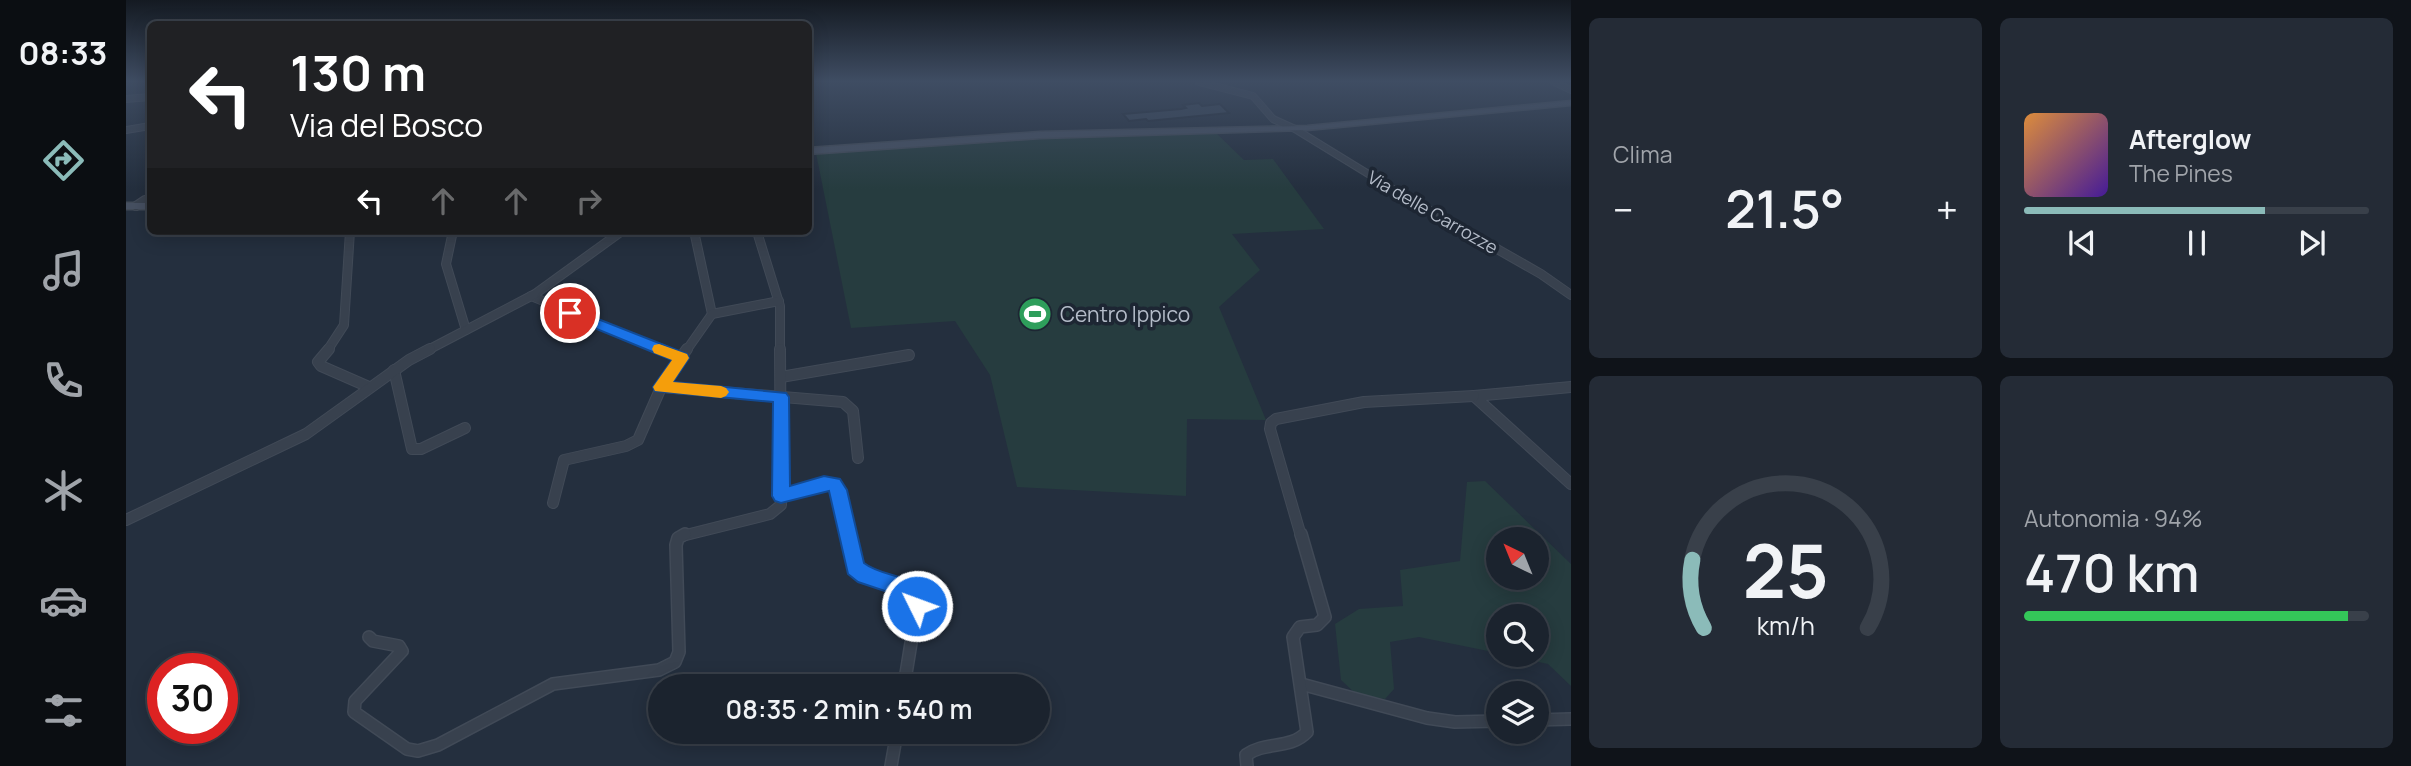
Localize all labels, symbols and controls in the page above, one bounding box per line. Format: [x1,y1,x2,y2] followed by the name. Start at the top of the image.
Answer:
[19,31,107,75] text: 08:33
[290,39,426,106] text: 130 m
[175,49,266,140] icon: left
[290,103,483,147] text: Via del Bosco
[2129,121,2251,157] text: Afterglow
[39,136,88,185] icon: directions
[1613,138,1672,170] text: Clima
[2129,157,2233,189] text: The Pines
[1363,165,1503,259] street label: Via delle Carrozze
[1725,173,1844,244] text: 21.5°
[351,182,389,220] icon: left
[424,182,462,220] icon: ahead
[497,182,535,220] icon: ahead
[570,182,608,220] icon: right
[1613,183,1634,235] text: −
[1936,183,1958,235] text: +
[2063,224,2101,262] icon: previous
[2178,224,2216,262] icon: pause
[2293,224,2331,262] icon: next
[39,246,88,295] icon: music
[540,283,600,343] pin
[551,294,589,332] icon: arrive
[1016,295,1054,333] sports icon: Centro Ippico
[1060,300,1190,328] place label: Centro Ippico
[39,356,88,405] icon: phone
[39,466,88,515] icon: climate
[2024,502,2202,534] text: Autonomia · 94%
[1742,520,1829,620] text: 25
[1486,527,1549,590] north arrow
[1486,527,1549,744] map controls
[2024,537,2199,608] text: 470 km
[880,569,954,643] position arrow
[39,576,88,625] icon: car
[1486,604,1549,667] button: search
[1756,608,1815,643] text: km/h
[147,653,238,744] speed limit sign: 30
[1486,681,1549,744] button: layers
[39,686,88,735] icon: filters
[726,691,972,727] text: 08:35 · 2 min · 540 m

